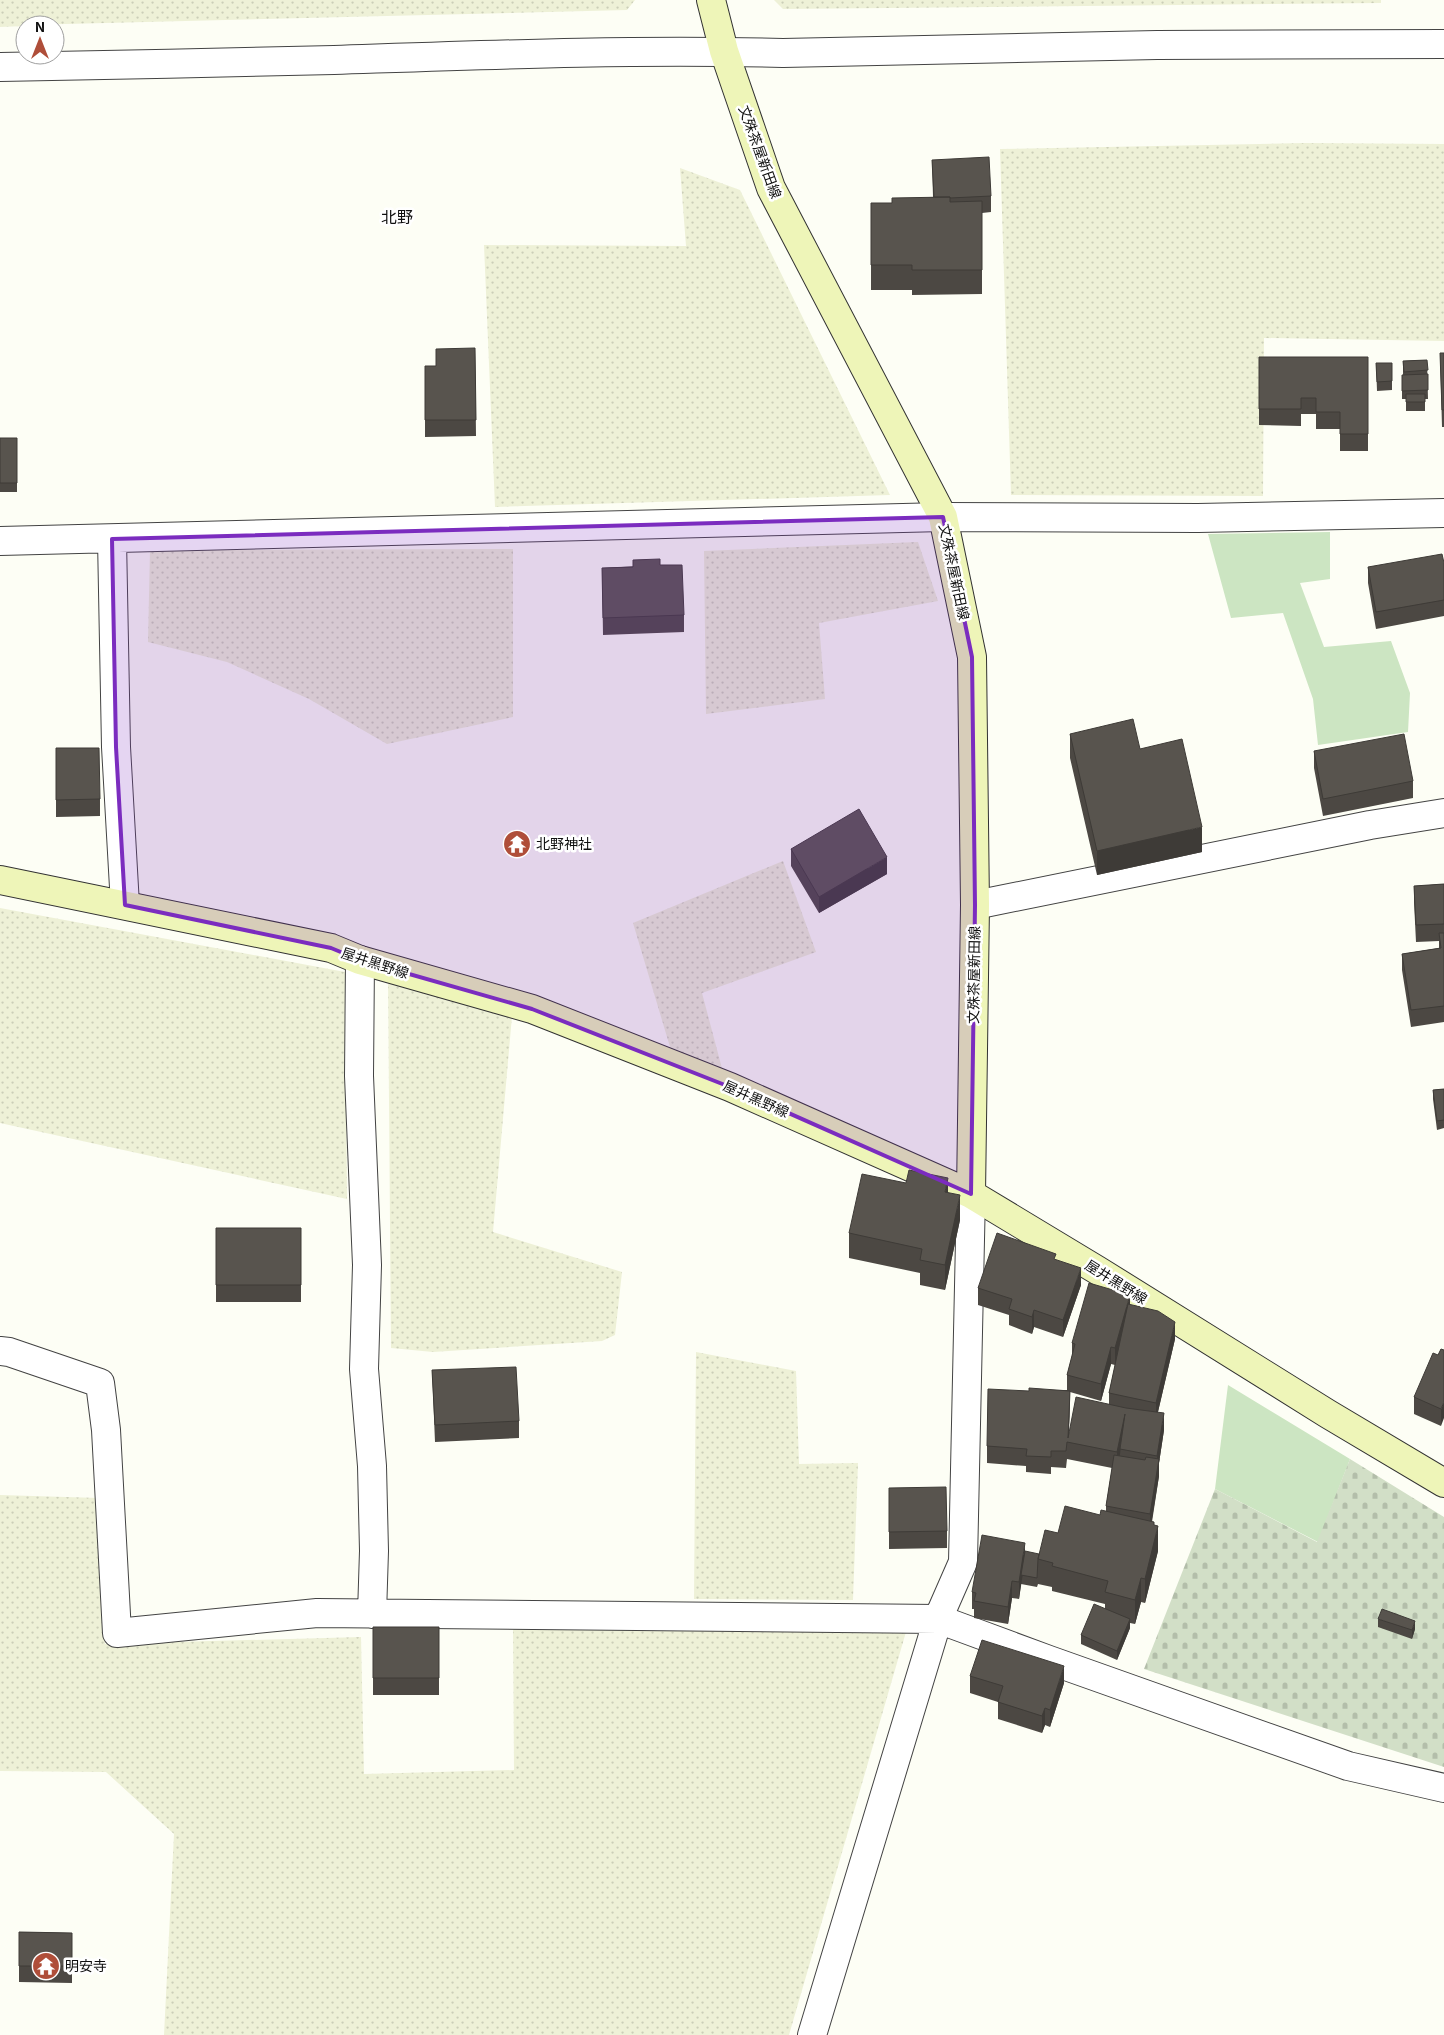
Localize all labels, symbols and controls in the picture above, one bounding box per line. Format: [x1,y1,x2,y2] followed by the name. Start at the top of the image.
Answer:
[15,15,65,65] north arrow
[35,16,45,36] text: N
[735,102,787,201] street label: 文殊茶屋新田線
[381,204,413,228] district label: 北野
[935,522,975,622] street label: 文殊茶屋新田線
[502,829,532,859] temple icon: 北野神社
[536,833,592,853] place label: 北野神社
[962,926,984,1024] street label: 文殊茶屋新田線
[339,942,412,982] street label: 屋井黒野線
[720,1075,792,1121] street label: 屋井黒野線
[1082,1254,1152,1308] street label: 屋井黒野線
[31,1951,61,1981] temple icon: 明安寺
[65,1955,107,1975] place label: 明安寺

